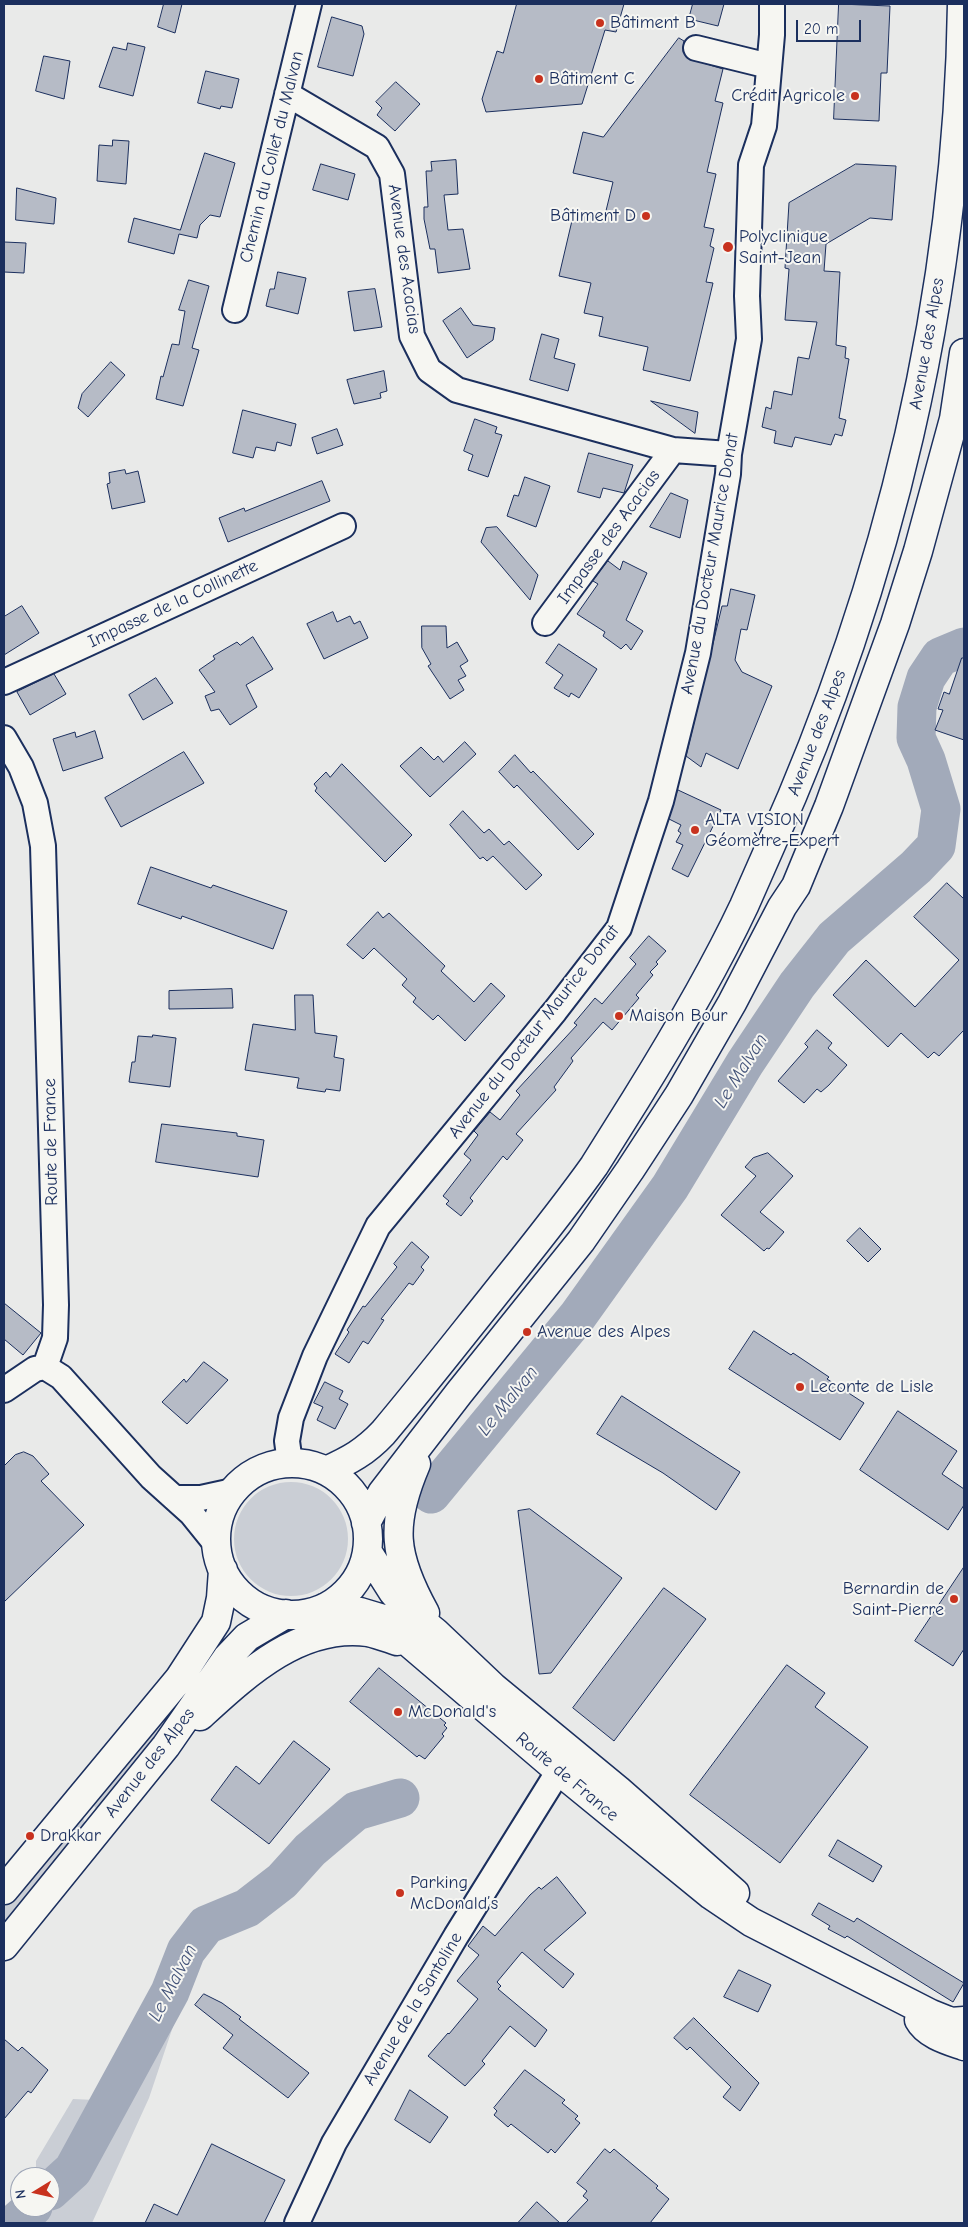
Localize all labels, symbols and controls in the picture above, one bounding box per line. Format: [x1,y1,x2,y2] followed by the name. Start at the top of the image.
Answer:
[798,10,863,42] scale bar
[610,12,696,34] place label: Bâtiment B
[594,17,606,29] marker: Bâtiment B
[804,20,838,38] text: 20 m
[235,49,309,265] street label: Chemin du Collet du Malvan
[549,68,635,90] place label: Bâtiment C
[533,73,545,85] marker: Bâtiment C
[731,85,845,107] place label: Crédit Agricole
[849,90,861,102] marker: Crédit Agricole
[383,183,425,335] street label: Avenue des Acacias
[550,205,636,227] place label: Bâtiment D
[640,210,652,222] marker: Bâtiment D
[739,226,828,268] place label: Polyclinique Saint-Jean
[721,240,735,254] marker: Polyclinique Saint-Jean
[905,276,949,412] street label: Avenue des Alpes
[676,432,744,696] street label: Avenue du Docteur Maurice Donat
[553,466,665,608] street label: Impasse des Acacias
[85,555,261,653] street label: Impasse de la Collinette
[783,667,851,799] street label: Avenue des Alpes
[705,809,839,852] place label: ALTA VISION Géomètre-Expert
[689,824,701,836] marker: ALTA VISION Géomètre-Expert
[444,921,624,1143] street label: Avenue du Docteur Maurice Donat
[629,1005,727,1027] place label: Maison Bour
[613,1010,625,1022] marker: Maison Bour
[709,1030,773,1112] water label: Le Malvan
[39,1078,63,1206] street label: Route de France
[537,1321,670,1343] place label: Avenue des Alpes
[521,1326,533,1338] marker: Avenue des Alpes
[473,1361,543,1441] water label: Le Malvan
[810,1376,934,1398] place label: Leconte de Lisle
[794,1381,806,1393] marker: Leconte de Lisle
[843,1578,944,1620] place label: Bernardin de Saint-Pierre
[948,1593,960,1605] marker: Bernardin de Saint-Pierre
[408,1701,496,1723] place label: McDonald's
[100,1704,200,1822] street label: Avenue des Alpes
[392,1706,404,1718] marker: McDonald's
[511,1728,623,1826] street label: Route de France
[40,1825,101,1847] place label: Drakkar
[24,1830,36,1842] marker: Drakkar
[410,1872,498,1915] place label: Parking McDonald’s
[394,1887,406,1899] marker: Parking McDonald’s
[359,1928,467,2090] street label: Avenue de la Santoline
[144,1941,202,2025] water label: Le Malvan
[10,2167,60,2217] north arrow
[12,2188,30,2200] text: N

